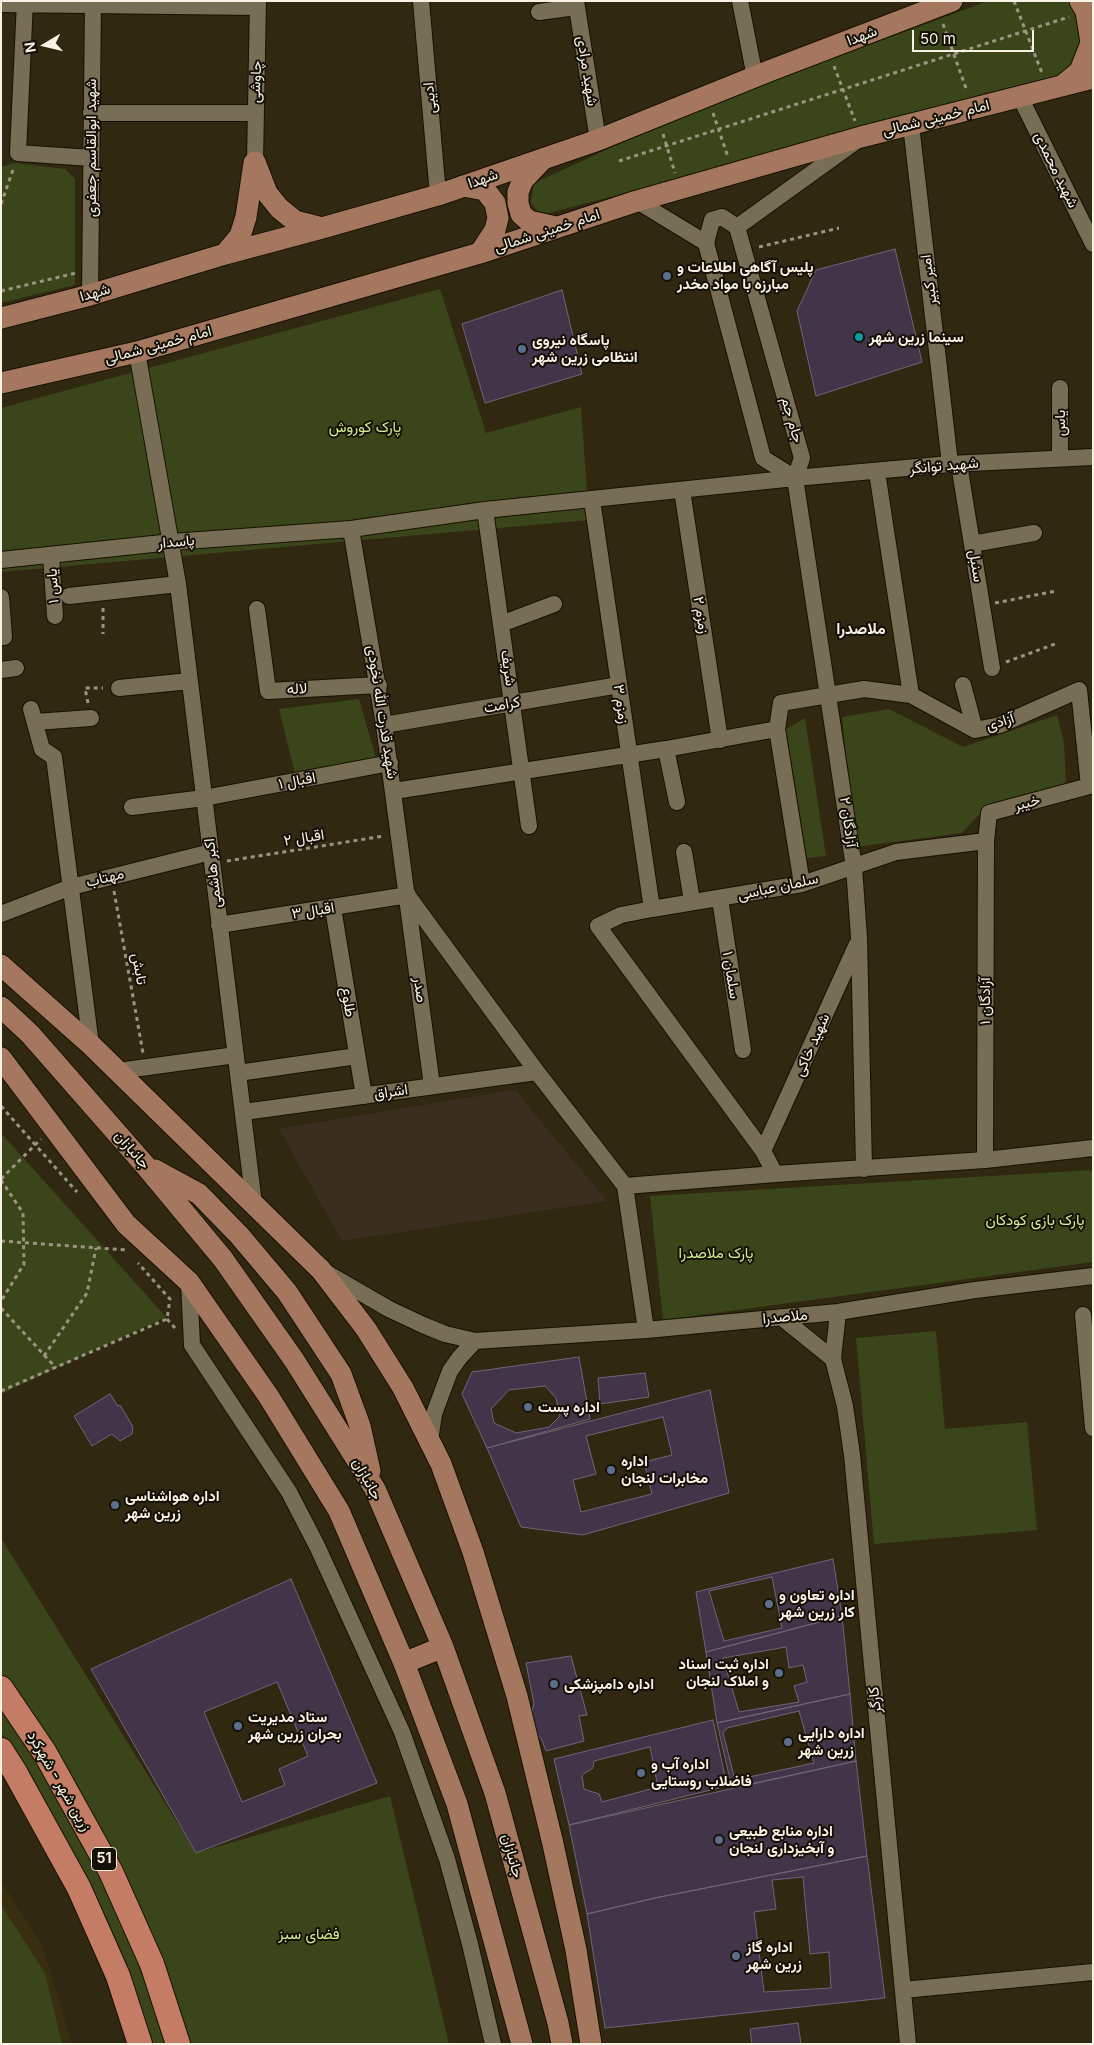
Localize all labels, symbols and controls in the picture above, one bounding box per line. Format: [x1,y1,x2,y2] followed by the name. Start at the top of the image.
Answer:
[20,20,70,70] north arrow
[914,20,1036,52] scale bar
[844,22,880,50] street label: شهدا
[920,29,956,48] text: 50 m
[573,35,601,107] street label: شهید مرادی
[20,41,39,54] text: N
[246,61,266,103] street label: چاوشی
[82,79,100,217] street label: شهید ابوالقاسم جعفری
[420,81,440,115] street label: ادیبی
[880,96,992,140] street label: امام خمینی شمالی
[1030,129,1082,211] street label: شهید محمدی
[466,165,500,193] street label: شهدا
[492,205,602,257] street label: امام خمینی شمالی
[917,254,941,306] street label: امیر کبیر
[677,258,814,293] place label: پلیس آگاهی اطلاعات و مبارزه با مواد مخدر
[661,270,673,282] marker: پلیس آگاهی اطلاعات و مبارزه با مواد مخدر
[78,280,112,306] street label: شهدا
[103,322,213,368] street label: امام خمینی شمالی
[869,328,964,346] place label: سینما زرین شهر
[532,331,638,366] place label: پاسگاه نیروی انتظامی زرین شهر
[853,331,865,343] marker: سینما زرین شهر
[516,343,528,355] marker: پاسگاه نیروی انتظامی زرین شهر
[777,395,807,445] street label: جام جم
[1051,410,1069,436] street label: یاس
[329,418,401,436] park label: پارک کوروش
[909,454,979,478] street label: شهید توانگر
[157,531,195,553] street label: پاسدار
[965,549,987,583] street label: سنبل
[43,568,63,604] street label: یاس ۱
[689,595,713,635] street label: زمزم ۲
[836,619,886,639] district label: ملاصدرا
[363,644,401,780] street label: شهید قدرت الله نخودی
[497,649,519,687] street label: شریف
[286,679,308,699] street label: لاله
[609,683,633,725] street label: زمزم ۳
[482,693,522,717] street label: کرامت
[984,709,1016,735] street label: آزادی
[277,769,317,793] street label: اقبال ۱
[1012,791,1042,815] street label: خیبر
[836,796,860,848] street label: آزادگان ۲
[282,826,326,850] street label: اقبال ۲
[200,837,226,909] street label: اکبر هاشمی
[84,865,126,891] street label: مهتاب
[736,870,820,904] street label: سلمان عباسی
[290,899,336,923] street label: اقبال ۳
[718,950,744,1000] street label: سلمان ۱
[127,952,151,986] street label: تابش
[410,976,430,1004] street label: صدر
[976,977,994,1025] street label: آزادگان ۱
[337,986,359,1018] street label: طلوع
[790,1011,834,1079] street label: شهید خاکی
[373,1081,409,1103] street label: اشراق
[110,1127,154,1173] street label: جانبازان
[985,1211,1085,1229] park label: پارک بازی کودکان
[679,1244,753,1262] park label: پارک ملاصدرا
[762,1306,808,1328] street label: ملاصدرا
[538,1398,600,1416] place label: اداره پست
[522,1401,534,1413] marker: اداره پست
[621,1452,708,1487] place label: اداره مخابرات لنجان
[348,1455,386,1503] street label: جانبازان
[605,1464,617,1476] marker: اداره مخابرات لنجان
[125,1487,220,1522] place label: اداره هواشناسی زرین شهر
[109,1499,121,1511] marker: اداره هواشناسی زرین شهر
[779,1586,855,1621] place label: اداره تعاون و کار زرین شهر
[763,1598,775,1610] marker: اداره تعاون و کار زرین شهر
[679,1655,769,1690] place label: اداره ثبت اسناد و املاک لنجان
[773,1667,785,1679] marker: اداره ثبت اسناد و املاک لنجان
[564,1675,654,1693] place label: اداره دامپزشکی
[548,1678,560,1690] marker: اداره دامپزشکی
[865,1686,885,1714] street label: کارگر
[248,1708,341,1743] place label: ستاد مدیریت بحران زرین شهر
[232,1720,244,1732] marker: ستاد مدیریت بحران زرین شهر
[798,1724,865,1759] place label: اداره دارایی زرین شهر
[23,1728,95,1834] street label: زرین شهر - شهرکرد
[782,1736,794,1748] marker: اداره دارایی زرین شهر
[651,1755,752,1790] place label: اداره آب و فاضلاب روستایی
[635,1767,647,1779] marker: اداره آب و فاضلاب روستایی
[729,1822,834,1857] place label: اداره منابع طبیعی و آبخیزداری لنجان
[497,1832,527,1880] street label: جانبازان
[713,1834,725,1846] marker: اداره منابع طبیعی و آبخیزداری لنجان
[92,1848,116,1870] road number: 51
[278,1925,340,1943] park label: فضای سبز
[746,1938,802,1973] place label: اداره گاز زرین شهر
[730,1950,742,1962] marker: اداره گاز زرین شهر

